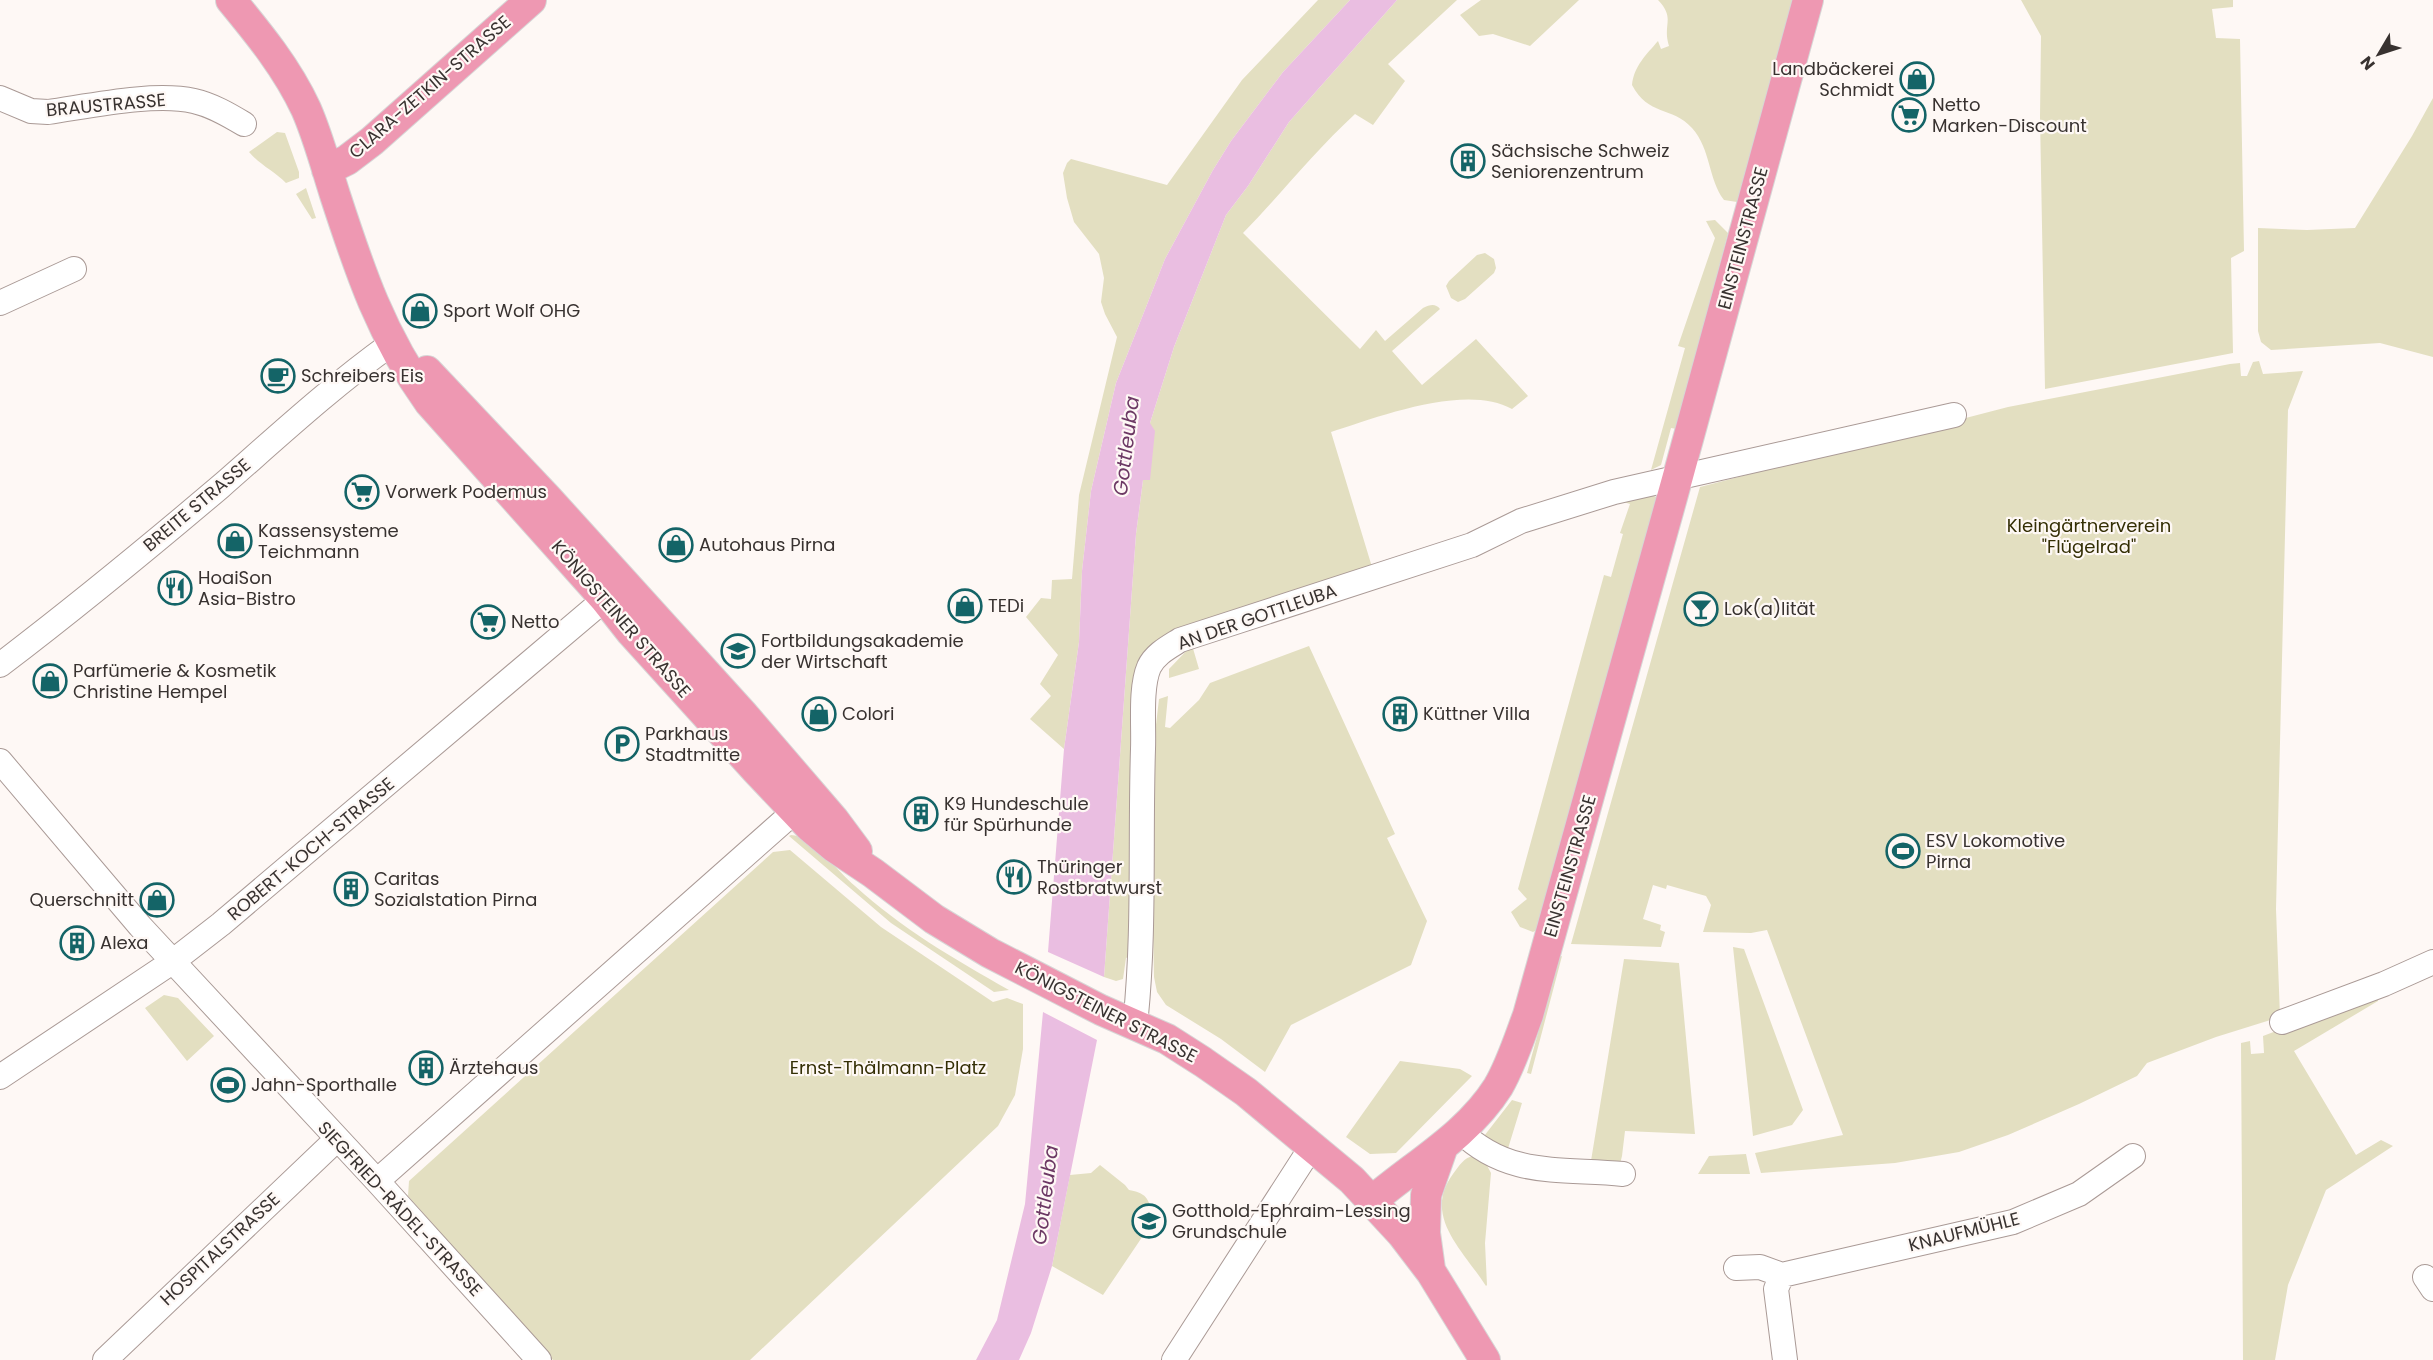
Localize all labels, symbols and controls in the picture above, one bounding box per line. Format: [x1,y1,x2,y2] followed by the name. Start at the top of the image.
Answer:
[343,9,516,164] street label: CLARA-ZETKIN-STRASSE
[2349,24,2409,84] north arrow
[2355,51,2380,75] text: N
[1772,56,1894,102] place label: Landbäckerei Schmidt
[1899,61,1935,97] shop icon: Landbäckerei Schmidt
[45,87,167,122] street label: BRAUSTRASSE
[1932,92,2087,138] place label: Netto Marken-Discount
[1891,97,1927,133] supermarket icon: Netto Marken-Discount
[1491,138,1669,184] place label: Sächsische Schweiz Seniorenzentrum
[1450,143,1486,179] building icon: Sächsische Schweiz Seniorenzentrum
[1711,164,1774,312] street label: EINSTEINSTRASSE
[402,293,438,329] shop icon: Sport Wolf OHG
[443,298,580,323] place label: Sport Wolf OHG
[260,358,296,394] cafe icon: Schreibers Eis
[301,363,424,388] place label: Schreibers Eis
[1106,395,1146,497] water label: Gottleuba
[138,452,256,557] street label: BREITE STRASSE
[344,474,380,510] supermarket icon: Vorwerk Podemus
[385,479,547,504] place label: Vorwerk Podemus
[2007,513,2171,559] park label: Kleingärtnerverein "Flügelrad"
[258,518,399,564] place label: Kassensysteme Teichmann
[217,523,253,559] shop icon: Kassensysteme Teichmann
[658,527,694,563] shop icon: Autohaus Pirna
[699,532,835,557] place label: Autohaus Pirna
[546,534,697,703] street label: KÖNIGSTEINER STRASSE
[198,565,296,611] place label: HoaiSon Asia-Bistro
[157,570,193,606] restaurant icon: HoaiSon Asia-Bistro
[1174,577,1340,656] street label: AN DER GOTTLEUBA
[947,588,983,624] shop icon: TEDi
[1683,591,1719,627] bar icon: Lok(a)lität
[988,593,1024,618] place label: TEDi
[1724,596,1815,621] place label: Lok(a)lität
[470,604,506,640] supermarket icon: Netto
[511,609,559,634] place label: Netto
[761,628,964,674] place label: Fortbildungsakademie der Wirtschaft
[720,633,756,669] school or university icon: Fortbildungsakademie der Wirtschaft
[73,658,277,704] place label: Parfümerie & Kosmetik Christine Hempel
[32,663,68,699] shop icon: Parfümerie & Kosmetik Christine Hempel
[801,696,837,732] shop icon: Colori
[1382,696,1418,732] building icon: Küttner Villa
[842,701,895,726] place label: Colori
[1423,701,1530,726] place label: Küttner Villa
[645,721,740,767] place label: Parkhaus Stadtmitte
[604,726,640,762] parking icon: Parkhaus Stadtmitte
[222,771,399,926] street label: ROBERT-KOCH-STRASSE
[944,791,1089,837] place label: K9 Hundeschule für Spürhunde
[1537,792,1602,940] street label: EINSTEINSTRASSE
[903,796,939,832] building icon: K9 Hundeschule für Spürhunde
[1926,828,2065,874] place label: ESV Lokomotive Pirna
[1885,833,1921,869] sports icon: ESV Lokomotive Pirna
[1037,854,1162,900] place label: Thüringer Rostbratwurst
[996,859,1032,895] restaurant icon: Thüringer Rostbratwurst
[374,866,538,912] place label: Caritas Sozialstation Pirna
[333,871,369,907] building icon: Caritas Sozialstation Pirna
[139,882,175,918] shop icon: Querschnitt
[30,887,134,912] place label: Querschnitt
[59,925,95,961] building icon: Alexa
[100,930,149,955] place label: Alexa
[1011,955,1202,1068] street label: KÖNIGSTEINER STRASSE
[408,1050,444,1086] building icon: Ärztehaus
[449,1055,538,1080] place label: Ärztehaus
[790,1055,986,1080] park label: Ernst-Thälmann-Platz
[210,1067,246,1103] sports icon: Jahn-Sporthalle
[251,1072,397,1097] place label: Jahn-Sporthalle
[312,1116,488,1302] street label: SIEGFRIED-RÄDEL-STRASSE
[1025,1144,1065,1246] water label: Gottleuba
[154,1186,285,1311] street label: HOSPITALSTRASSE
[1172,1198,1411,1244] place label: Gotthold-Ephraim-Lessing Grundschule
[1131,1203,1167,1239] school or university icon: Gotthold-Ephraim-Lessing Grundschule
[1906,1206,2022,1257] street label: KNAUFMÜHLE

